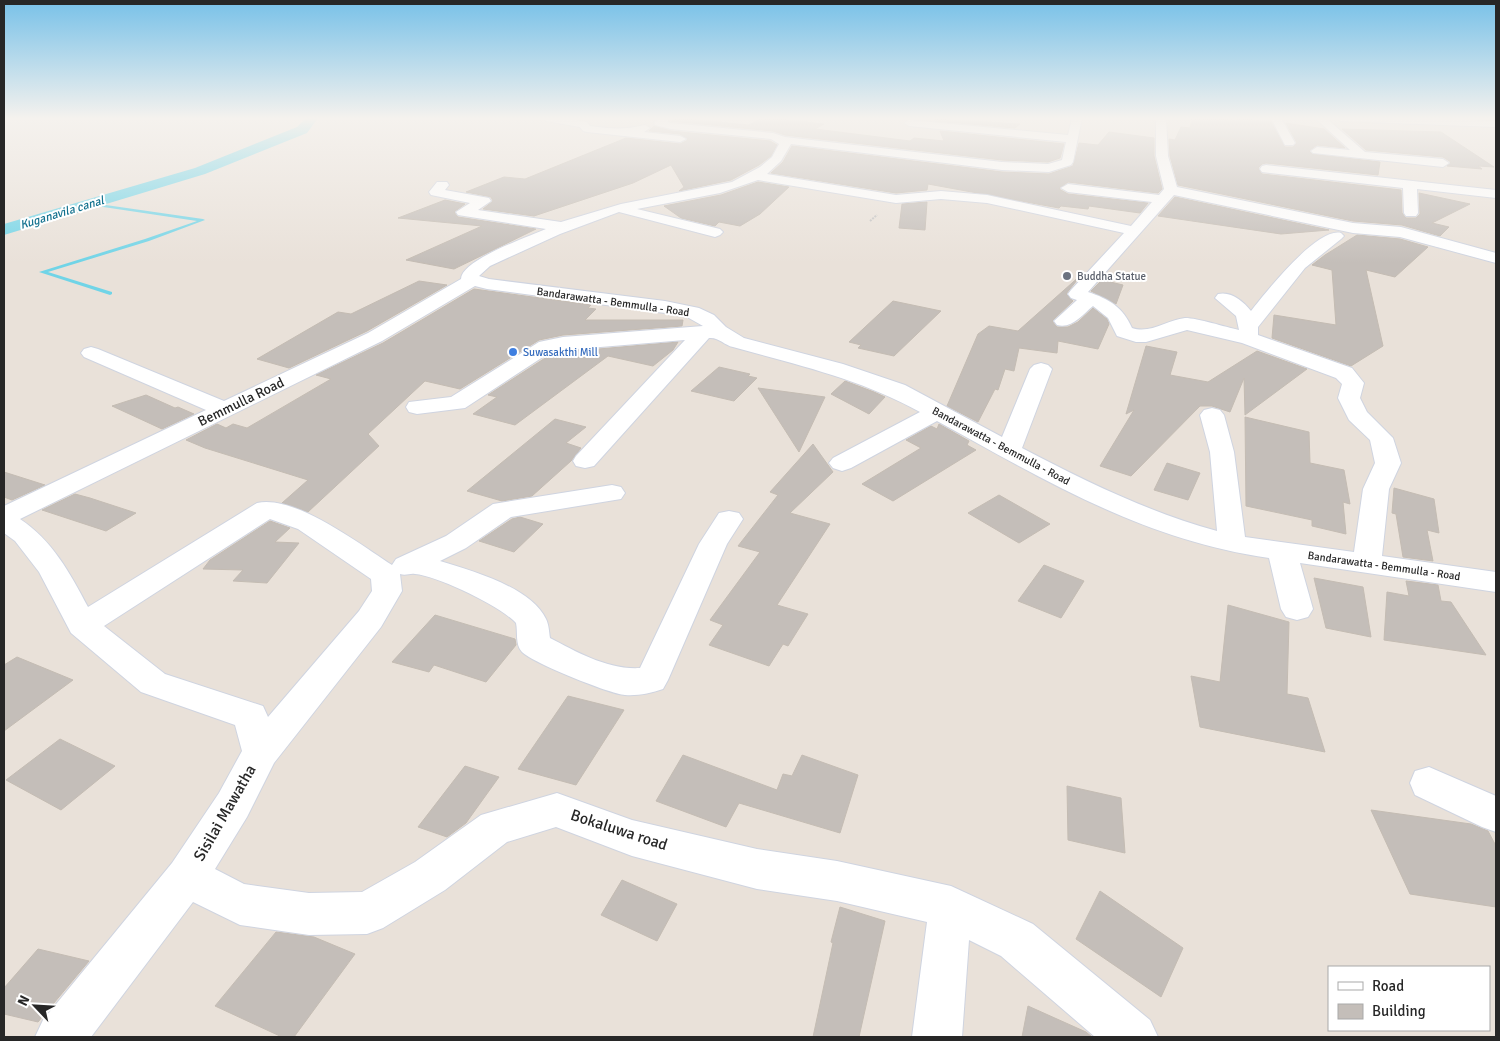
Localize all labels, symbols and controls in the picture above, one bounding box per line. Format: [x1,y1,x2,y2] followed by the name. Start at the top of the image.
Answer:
[18,193,107,233] water label: Kuganavila canal
[1061,270,1073,282] marker: Buddha Statue
[1077,270,1146,283] place label: Buddha Statue
[536,285,690,319] street label: Bandarawatta - Bemmulla - Road
[507,346,519,358] marker: Suwasakthi Mill
[523,346,598,359] place label: Suwasakthi Mill
[195,374,287,430] street label: Bemmulla Road
[930,404,1072,488] street label: Bandarawatta - Bemmulla - Road
[1307,549,1461,583] street label: Bandarawatta - Bemmulla - Road
[189,761,261,865] street label: Sisilai Mawatha
[568,805,670,855] street label: Bokaluwa road
[1328,966,1490,1031] legend
[1372,977,1404,995] text: Road
[10,981,60,1031] north arrow
[14,993,33,1009] text: N
[1372,1002,1426,1020] text: Building

